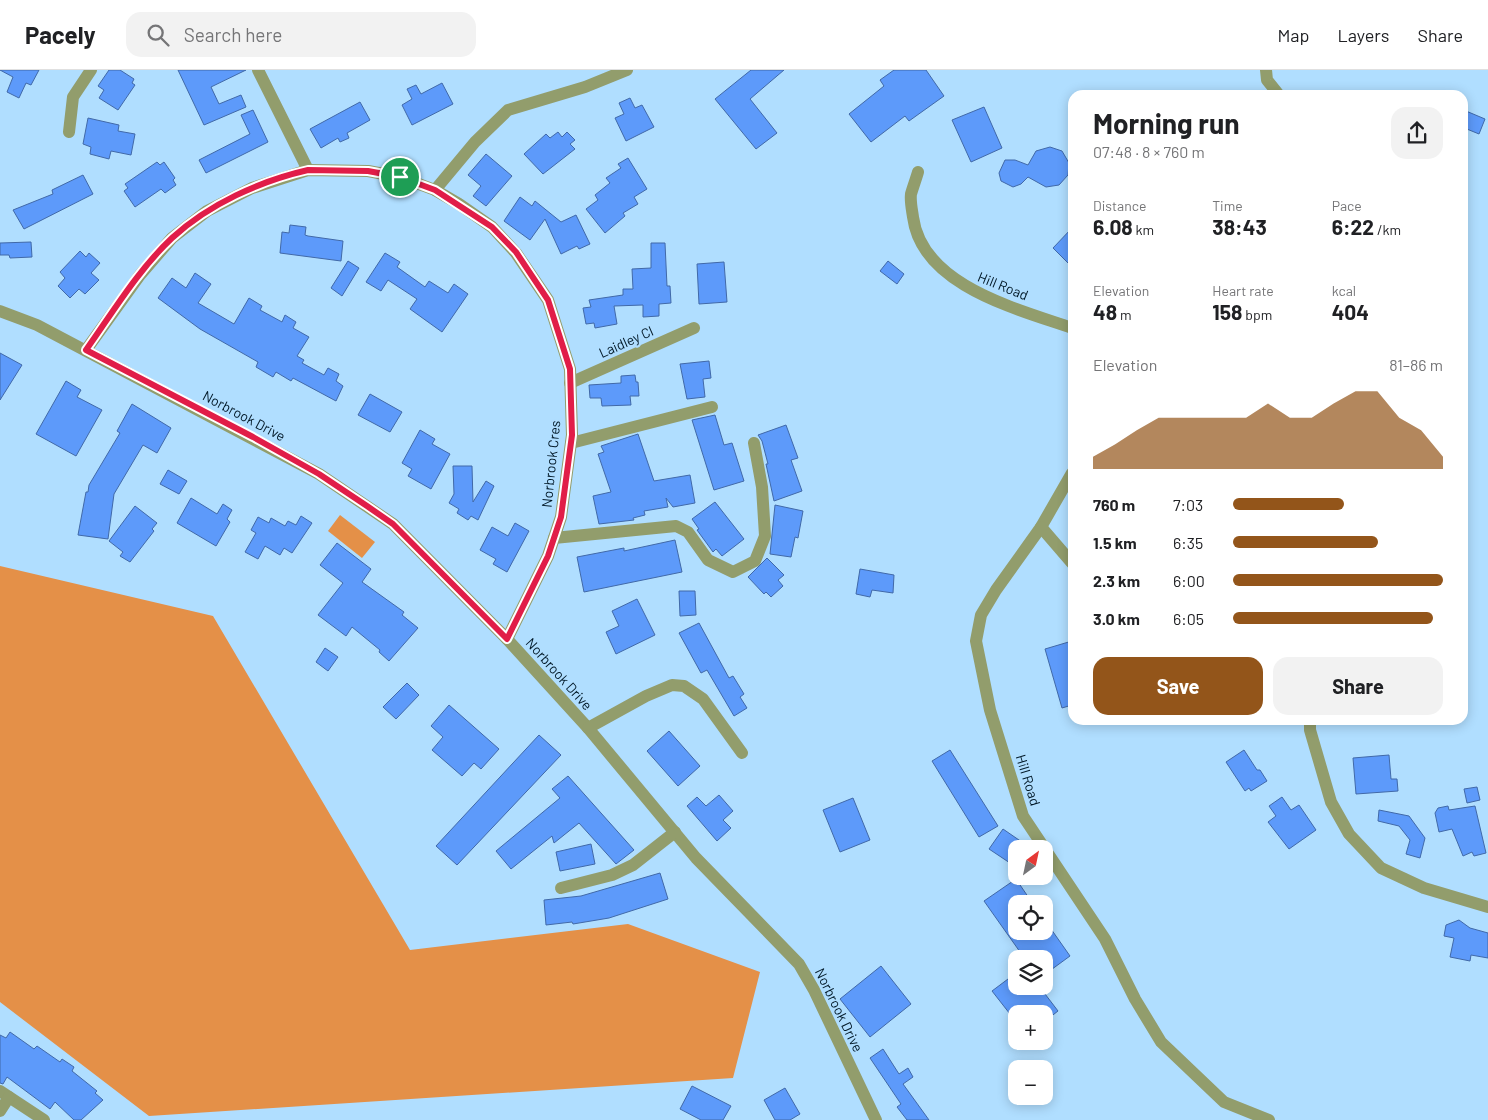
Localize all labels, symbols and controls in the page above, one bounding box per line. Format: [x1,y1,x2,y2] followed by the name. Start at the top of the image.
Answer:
[126,12,476,57] search box
[25,20,96,49] text: Pacely
[144,21,172,49] icon: search
[184,23,282,46] text: Search here
[1277,24,1309,46] text: Map
[1337,24,1390,46] text: Layers
[1418,24,1463,46] text: Share
[1093,106,1240,140] text: Morning run
[1391,107,1443,159] button: share
[1093,142,1205,161] text: 07:48 · 8 × 760 m
[379,156,421,198] pin
[386,163,414,191] icon: arrive
[1093,197,1146,214] text: Distance
[1212,197,1243,214] text: Time
[1332,197,1362,214] text: Pace
[1093,214,1133,239] text: 6.08
[1212,214,1267,239] text: 38:43
[1332,214,1374,239] text: 6:22
[1133,221,1154,238] text: km
[1374,221,1401,238] text: /km
[975,268,1031,303] street label: Hill Road
[1093,282,1149,299] text: Elevation
[1212,282,1274,299] text: Heart rate
[1332,282,1356,299] text: kcal
[1093,299,1117,324] text: 48
[1212,299,1242,324] text: 158
[1332,299,1369,324] text: 404
[1117,306,1131,323] text: m
[1242,306,1272,323] text: bpm
[596,322,656,361] street label: Laidley Cl
[1093,355,1157,374] text: Elevation
[1389,355,1443,374] text: 81–86 m
[200,387,288,444] street label: Norbrook Drive
[537,419,564,508] street label: Norbrook Cres
[1093,495,1135,514] text: 760 m
[1173,495,1203,514] text: 7:03
[1093,533,1137,552] text: 1.5 km
[1173,533,1203,552] text: 6:35
[1093,571,1140,590] text: 2.3 km
[1173,571,1205,590] text: 6:00
[1093,609,1140,628] text: 3.0 km
[1173,609,1204,628] text: 6:05
[523,634,596,713] street label: Norbrook Drive
[1093,657,1263,715] button: Save
[1273,657,1443,715] button: Share
[1013,752,1044,808] street label: Hill Road
[1008,840,1052,885] north arrow
[1008,840,1053,1105] map controls
[1008,895,1053,940] button: locate
[1008,950,1053,995] button: layers
[812,965,867,1054] street label: Norbrook Drive
[1008,1005,1053,1050] button: +
[1008,1060,1053,1105] button: −

